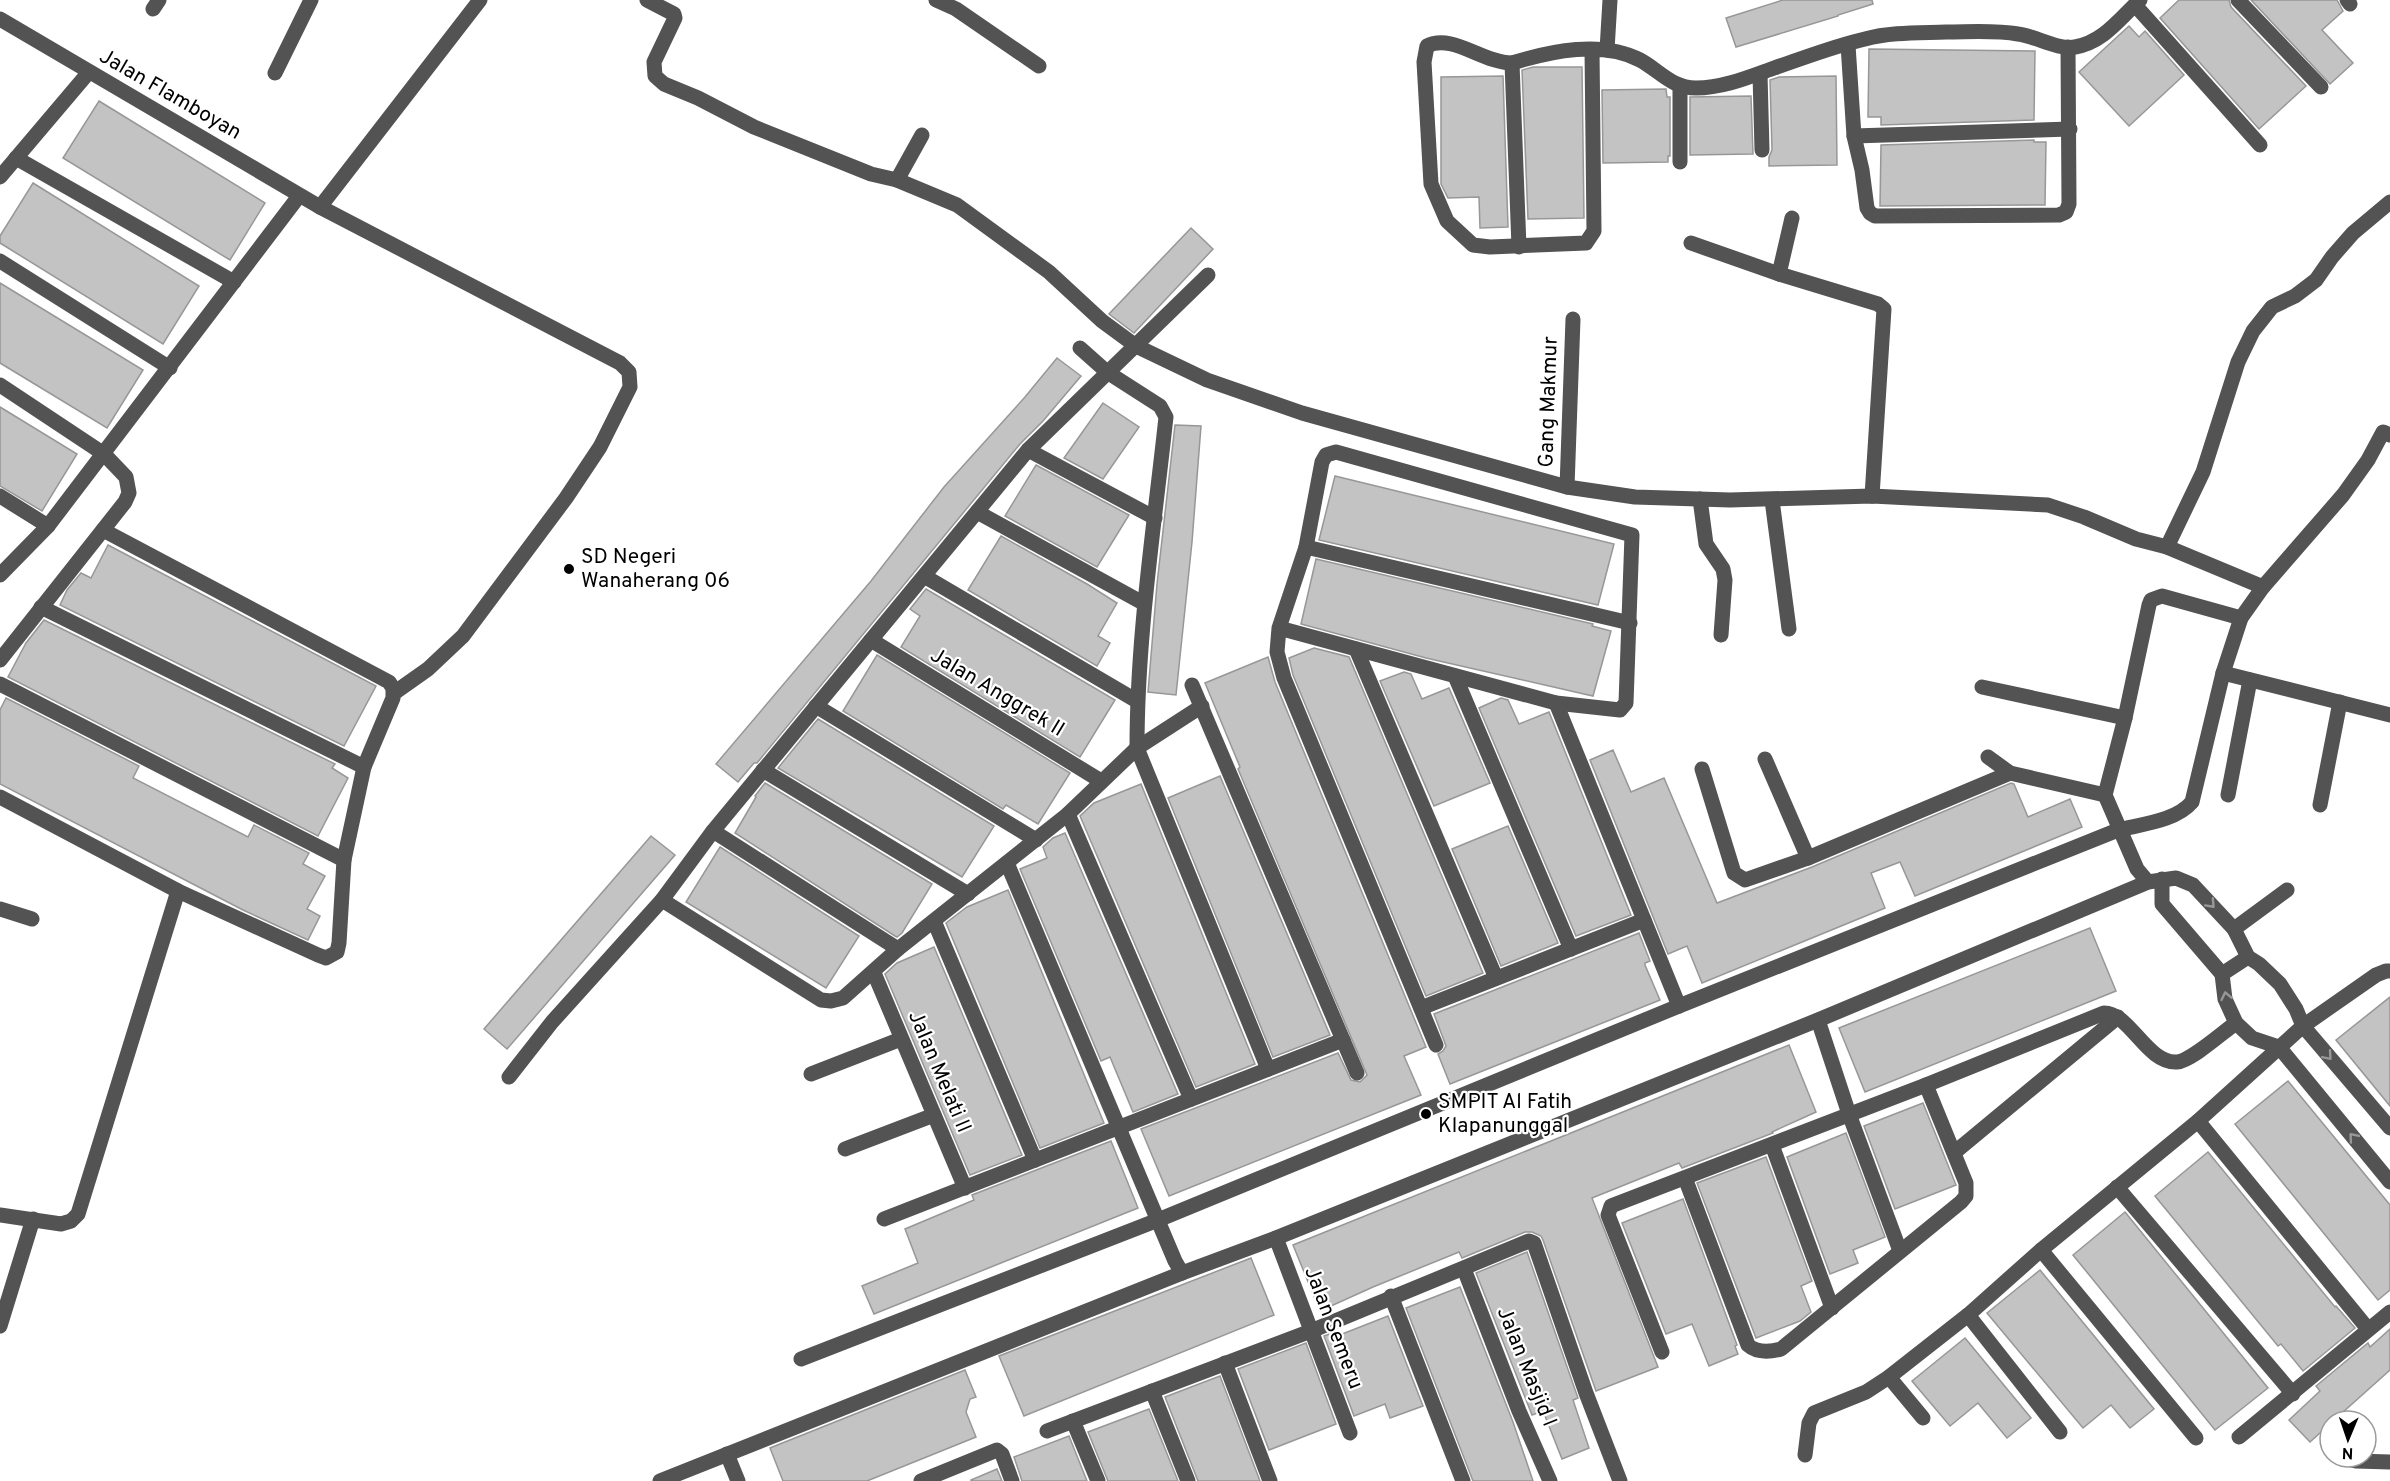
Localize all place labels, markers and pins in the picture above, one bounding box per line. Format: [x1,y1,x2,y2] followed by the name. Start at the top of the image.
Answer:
[581,544,730,595] place label: SD Negeri Wanaherang 06
[562,562,576,576] marker: SD Negeri Wanaherang 06
[1438,1089,1572,1140] place label: SMPIT Al Fatih Klapanunggal
[1419,1107,1433,1121] marker: SMPIT Al Fatih Klapanunggal

